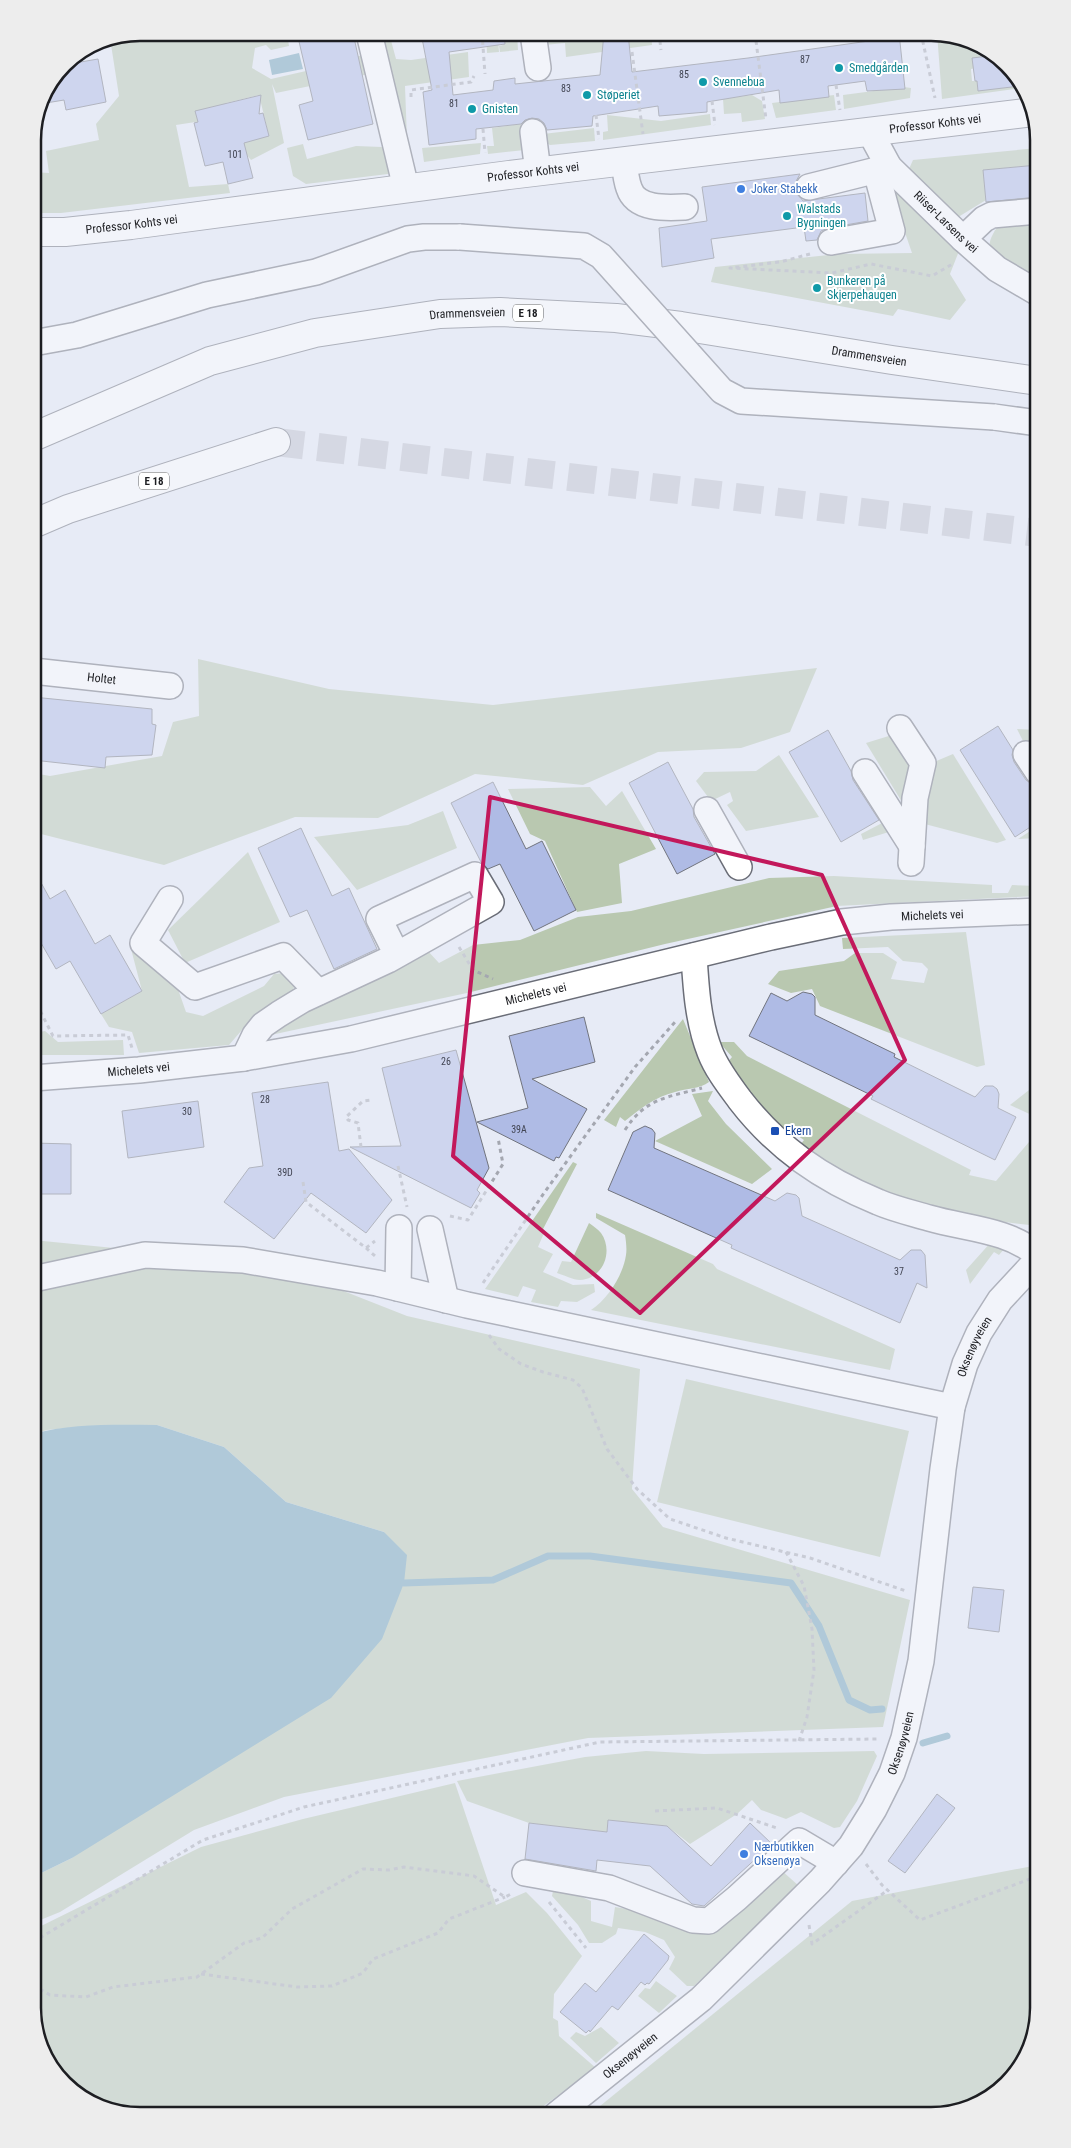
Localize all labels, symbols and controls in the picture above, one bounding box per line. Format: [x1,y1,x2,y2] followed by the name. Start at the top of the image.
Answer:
[800,54,810,65] house number: 87
[849,61,909,75] place label: Smedgården
[833,62,845,74] marker: Smedgården
[679,69,689,80] house number: 85
[713,75,765,89] place label: Svennebua
[697,76,709,88] marker: Svennebua
[561,83,571,94] house number: 83
[597,88,640,102] place label: Støperiet
[581,89,593,101] marker: Støperiet
[449,98,459,109] house number: 81
[482,102,518,116] place label: Gnisten
[466,103,478,115] marker: Gnisten
[889,111,982,136] street label: Professor Kohts vei
[228,149,242,160] house number: 101
[486,160,580,185] street label: Professor Kohts vei
[751,182,819,196] place label: Joker Stabekk
[735,183,747,195] marker: Joker Stabekk
[911,188,981,256] street label: Riiser-Larsens vei
[797,202,846,230] place label: Walstads Bygningen
[781,210,793,222] marker: Walstads Bygningen
[85,212,178,237] street label: Professor Kohts vei
[827,274,897,302] place label: Bunkeren på Skjerpehaugen
[811,282,823,294] marker: Bunkeren på Skjerpehaugen
[513,304,543,322] road number: E 18
[428,305,506,323] street label: Drammensveien
[831,343,908,369] street label: Drammensveien
[139,472,169,490] road number: E 18
[86,670,117,687] street label: Holtet
[901,907,964,924] street label: Michelets vei
[504,980,568,1008] street label: Michelets vei
[441,1056,451,1067] house number: 26
[107,1060,171,1079] street label: Michelets vei
[260,1094,270,1105] house number: 28
[182,1106,192,1117] house number: 30
[511,1124,527,1135] house number: 39A
[785,1124,812,1138] place label: Ekern
[769,1125,781,1137] marker: Ekern
[277,1167,293,1178] house number: 39D
[894,1266,904,1277] house number: 37
[954,1314,995,1379] street label: Oksenøyveien
[885,1710,917,1777] street label: Oksenøyveien
[754,1840,814,1868] place label: Nærbutikken Oksenøya
[738,1848,750,1860] marker: Nærbutikken Oksenøya
[600,2030,660,2082] street label: Oksenøyveien

